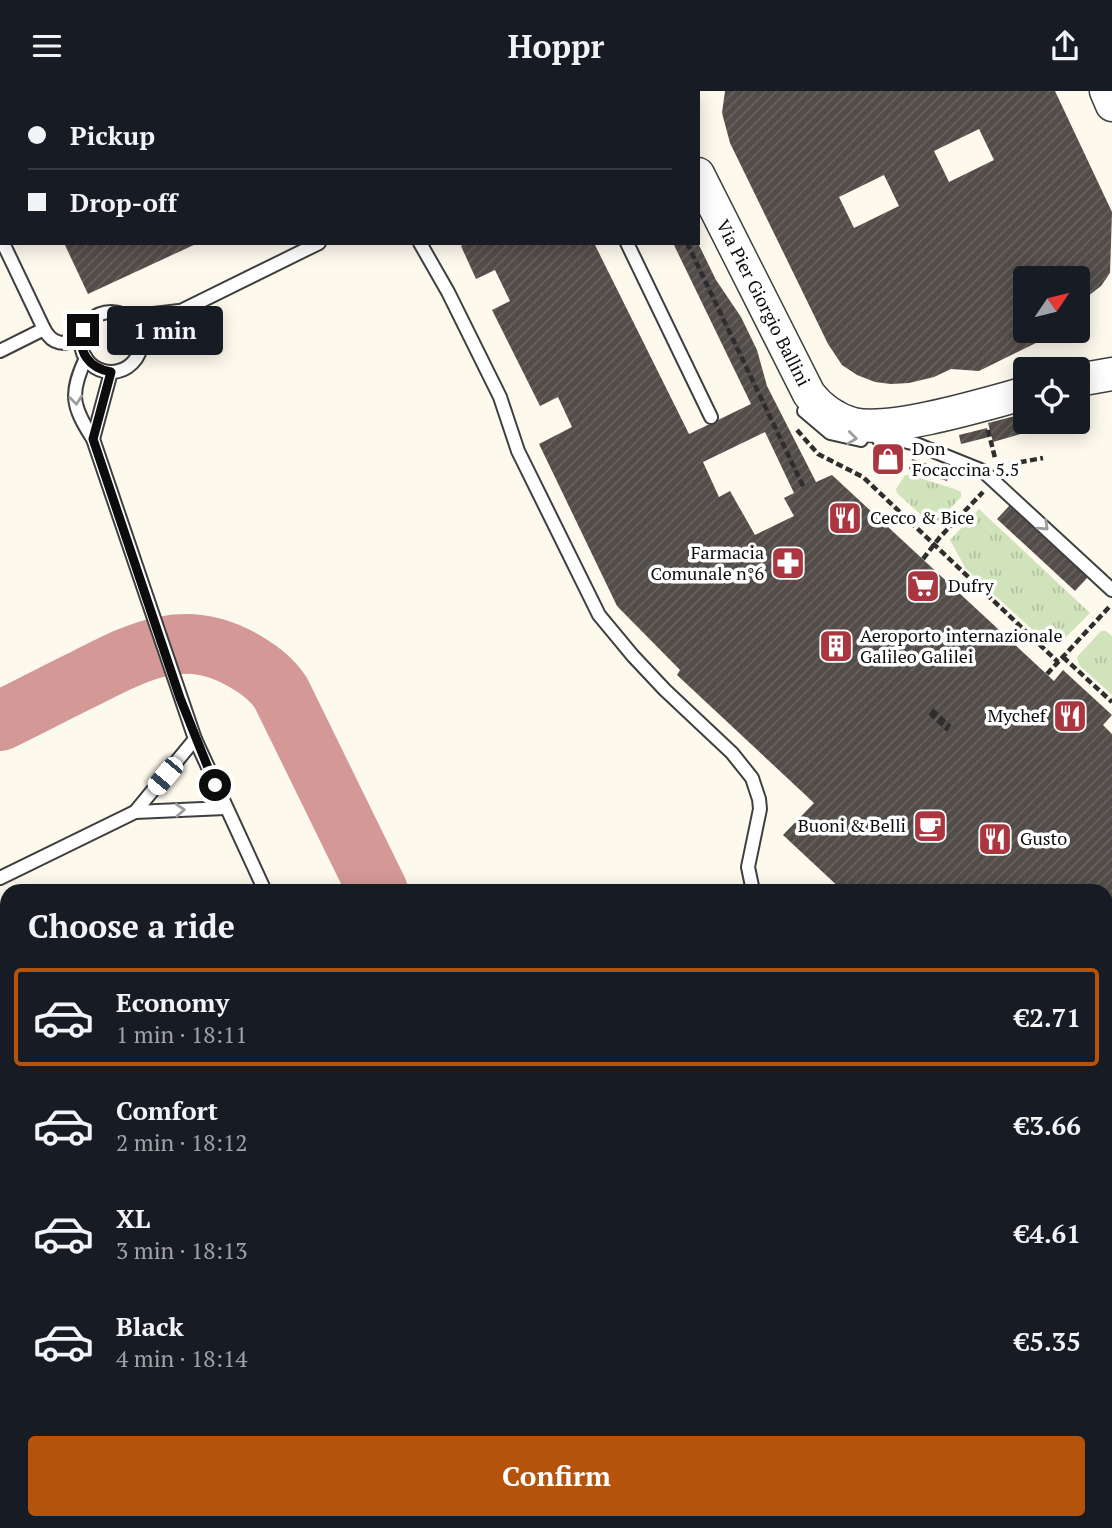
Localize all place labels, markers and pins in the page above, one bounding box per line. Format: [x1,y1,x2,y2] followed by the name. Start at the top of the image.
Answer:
[912,436,1019,481] place label: Don Focaccina 5.5
[869,440,907,478] shop icon: Don Focaccina 5.5
[826,499,864,537] restaurant icon: Cecco & Bice
[870,505,974,529] place label: Cecco & Bice
[650,540,764,585] place label: Farmacia Comunale n°6
[769,544,807,582] pharmacy icon: Farmacia Comunale n°6
[904,567,942,605] supermarket icon: Dufry
[948,573,994,597] place label: Dufry
[860,623,1063,668] place label: Aeroporto internazionale Galileo Galilei
[817,627,855,665] building icon: Aeroporto internazionale Galileo Galilei
[1051,697,1089,735] restaurant icon: Mychef
[987,703,1048,727] place label: Mychef
[911,807,949,845] cafe icon: Buoni & Belli
[798,813,906,837] place label: Buoni & Belli
[976,820,1014,858] restaurant icon: Gusto
[1020,826,1067,850] place label: Gusto

